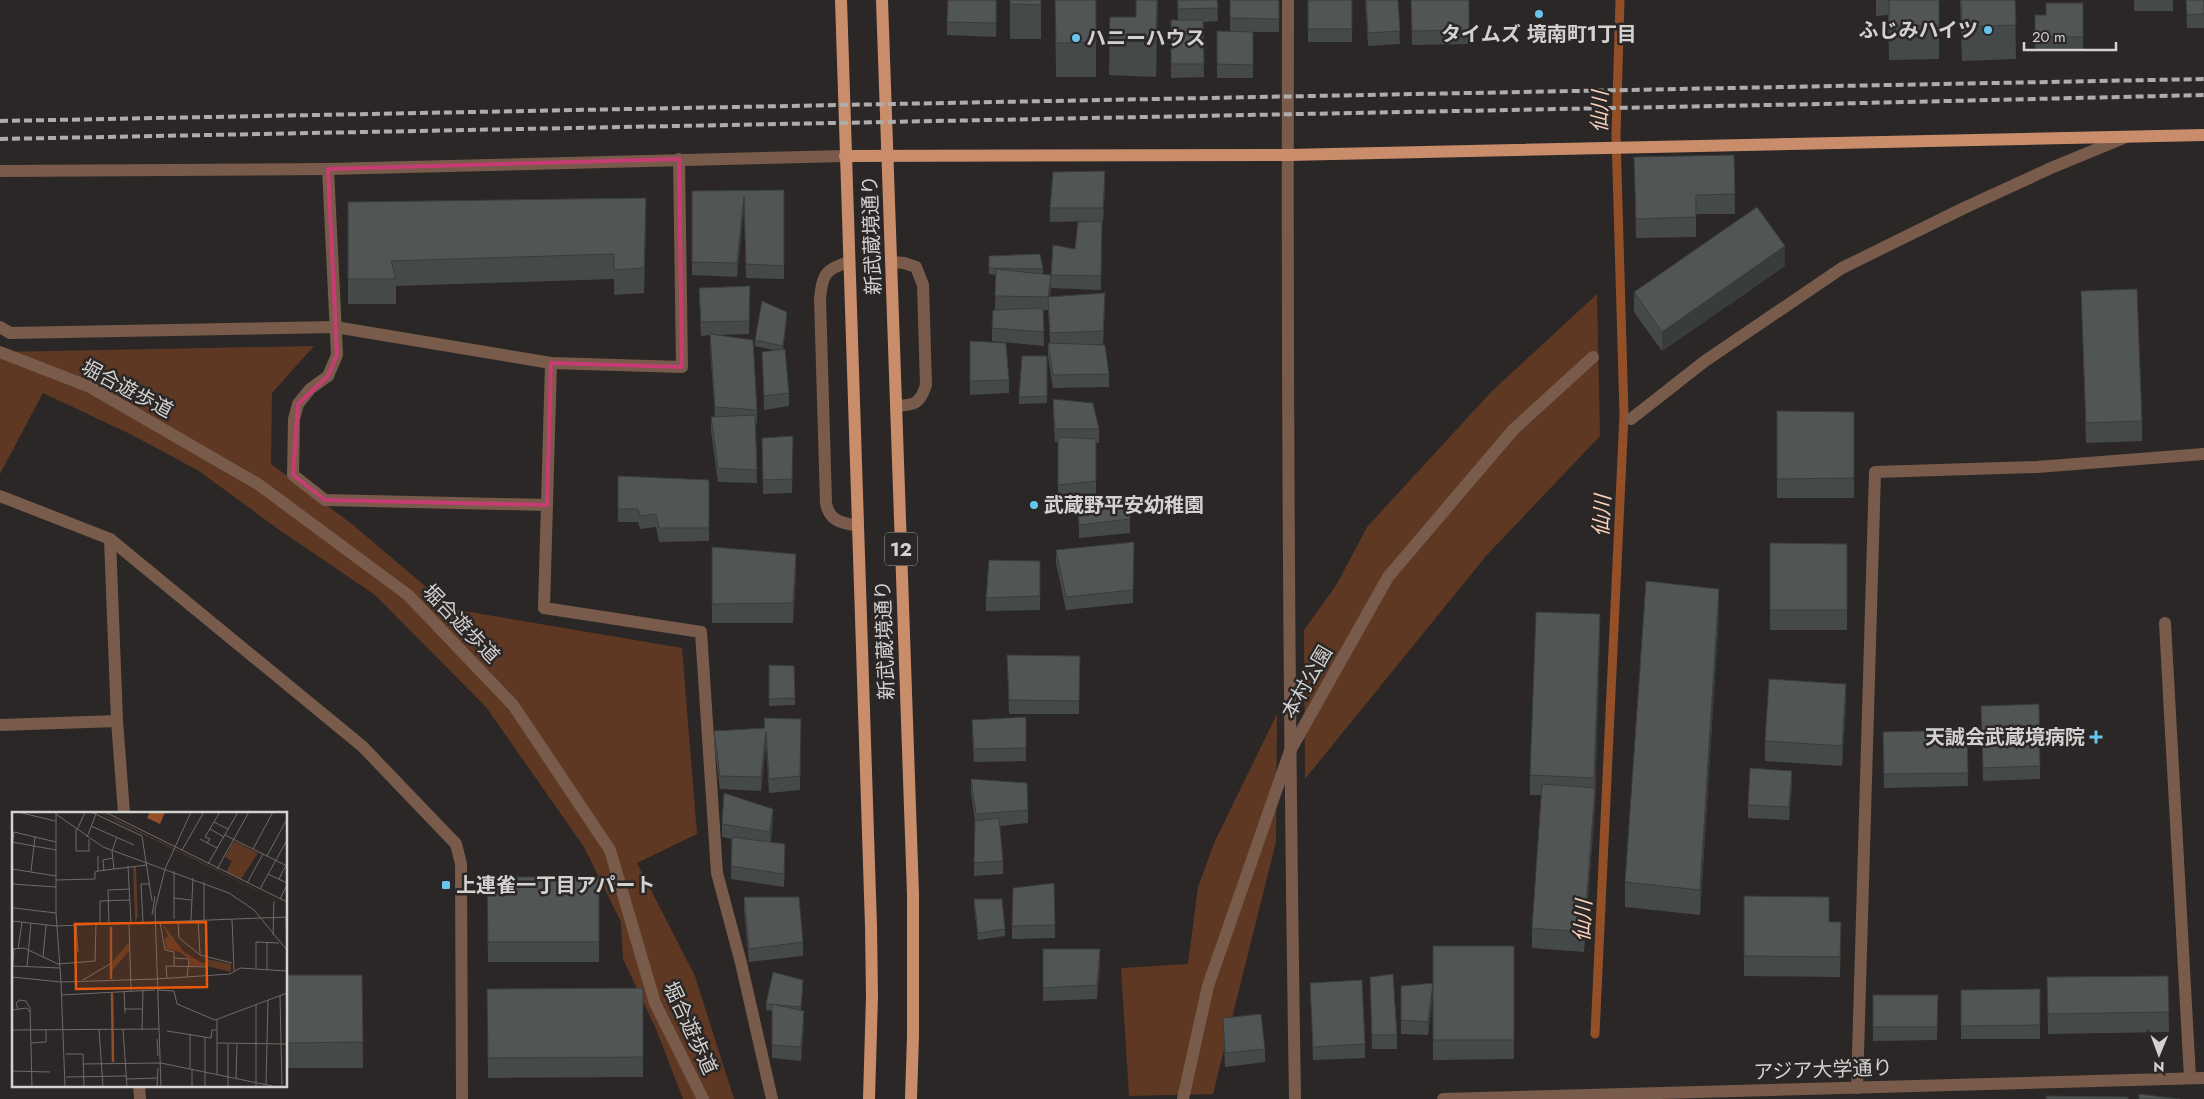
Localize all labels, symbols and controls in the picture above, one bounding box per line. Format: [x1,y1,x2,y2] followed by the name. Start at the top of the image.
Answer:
[1533,8,1545,20] marker: タイムズ 境南町1丁目
[1858,16,1978,45] place label: ふじみハイツ
[1441,20,1637,49] place label: タイムズ 境南町1丁目
[2024,20,2116,52] scale bar
[1086,24,1206,53] place label: ハニーハウス
[1982,24,1994,36] marker: ふじみハイツ
[2032,26,2066,48] text: 20 m
[1070,32,1082,44] marker: ハニーハウス
[1585,89,1615,133] water label: 仙川
[855,175,889,295] street label: 新武蔵境通り
[76,353,178,425] street label: 堀合遊歩道
[1044,491,1204,520] place label: 武蔵野平安幼稚園
[1586,492,1618,538] water label: 仙川
[1028,499,1040,511] marker: 武蔵野平安幼稚園
[885,532,917,566] road number: 12
[416,578,506,670] street label: 堀合遊歩道
[868,580,902,700] street label: 新武蔵境通り
[1274,640,1340,724] street label: 本村公園
[1925,723,2085,752] place label: 天誠会武蔵境病院
[2089,730,2103,744] marker: 天誠会武蔵境病院
[12,812,288,1086] inset map
[456,871,656,900] place label: 上連雀一丁目アパート
[440,879,452,891] marker: 上連雀一丁目アパート
[1567,897,1599,943] water label: 仙川
[656,977,724,1079] street label: 堀合遊歩道
[2134,1029,2184,1079] north arrow
[1753,1053,1893,1087] street label: アジア大学通り
[2153,1057,2165,1077] text: N

